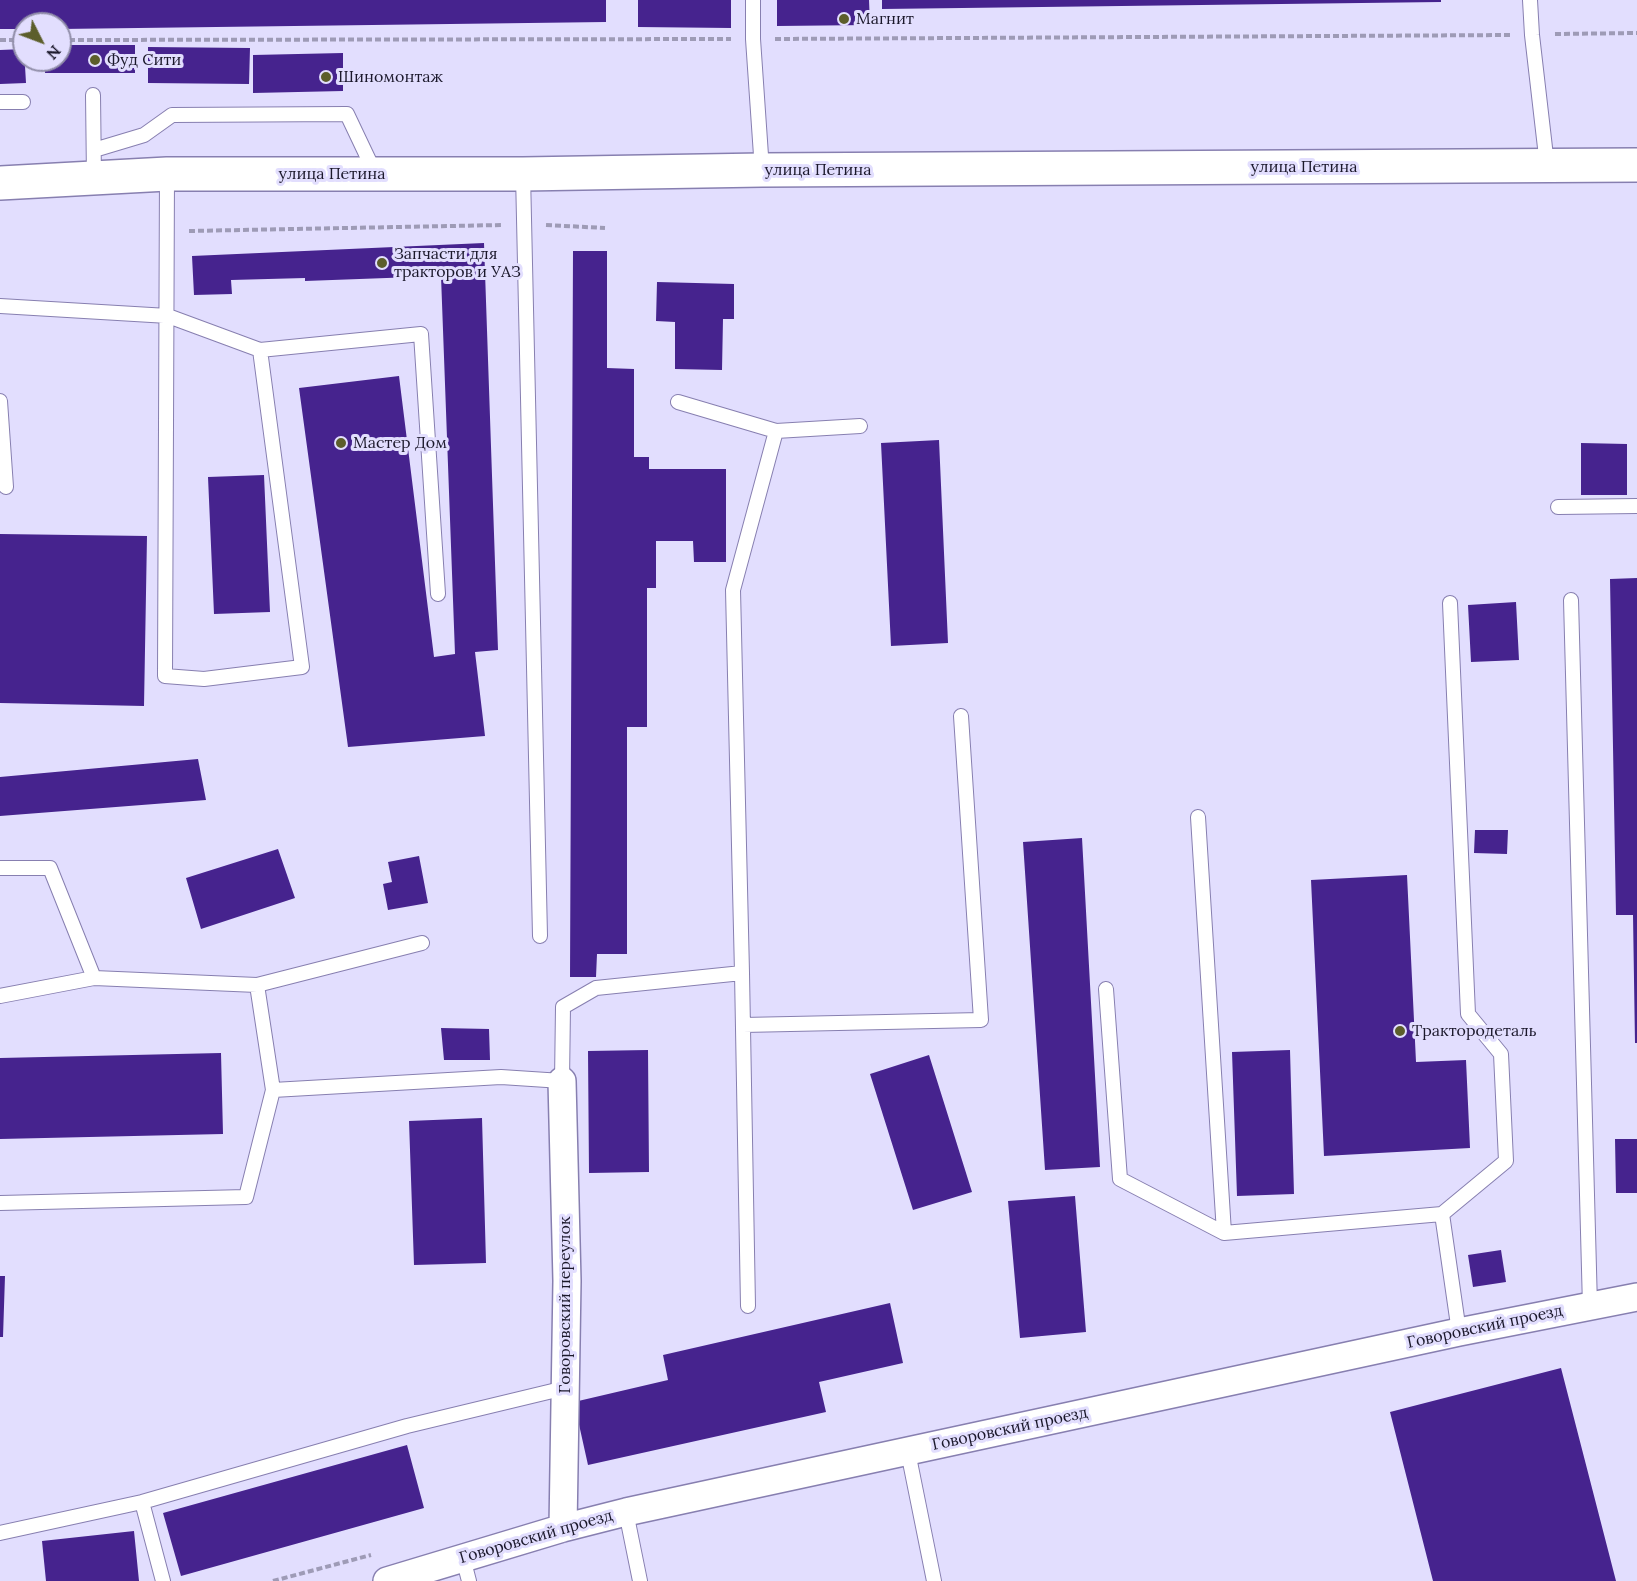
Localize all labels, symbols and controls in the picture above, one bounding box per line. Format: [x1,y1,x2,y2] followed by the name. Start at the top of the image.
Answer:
[856,9,914,29] place label: Магнит
[12,12,72,72] north arrow
[837,12,851,26] marker: Магнит
[42,41,65,64] text: N
[107,50,181,70] place label: Фуд Сити
[88,53,102,67] marker: Фуд Сити
[338,67,443,87] place label: Шиномонтаж
[319,70,333,84] marker: Шиномонтаж
[1251,157,1357,177] street label: улица Петина
[765,160,871,180] street label: улица Петина
[279,164,385,184] street label: улица Петина
[394,244,521,282] place label: Запчасти для тракторов и УАЗ
[375,256,389,270] marker: Запчасти для тракторов и УАЗ
[353,433,447,453] place label: Мастер Дом
[334,436,348,450] marker: Мастер Дом
[1412,1021,1537,1041] place label: Трактородеталь
[1393,1024,1407,1038] marker: Трактородеталь
[555,1217,575,1393] street label: Говоровский переулок
[1405,1301,1565,1353] street label: Говоровский проезд
[930,1403,1090,1455] street label: Говоровский проезд
[457,1506,615,1568] street label: Говоровский проезд

